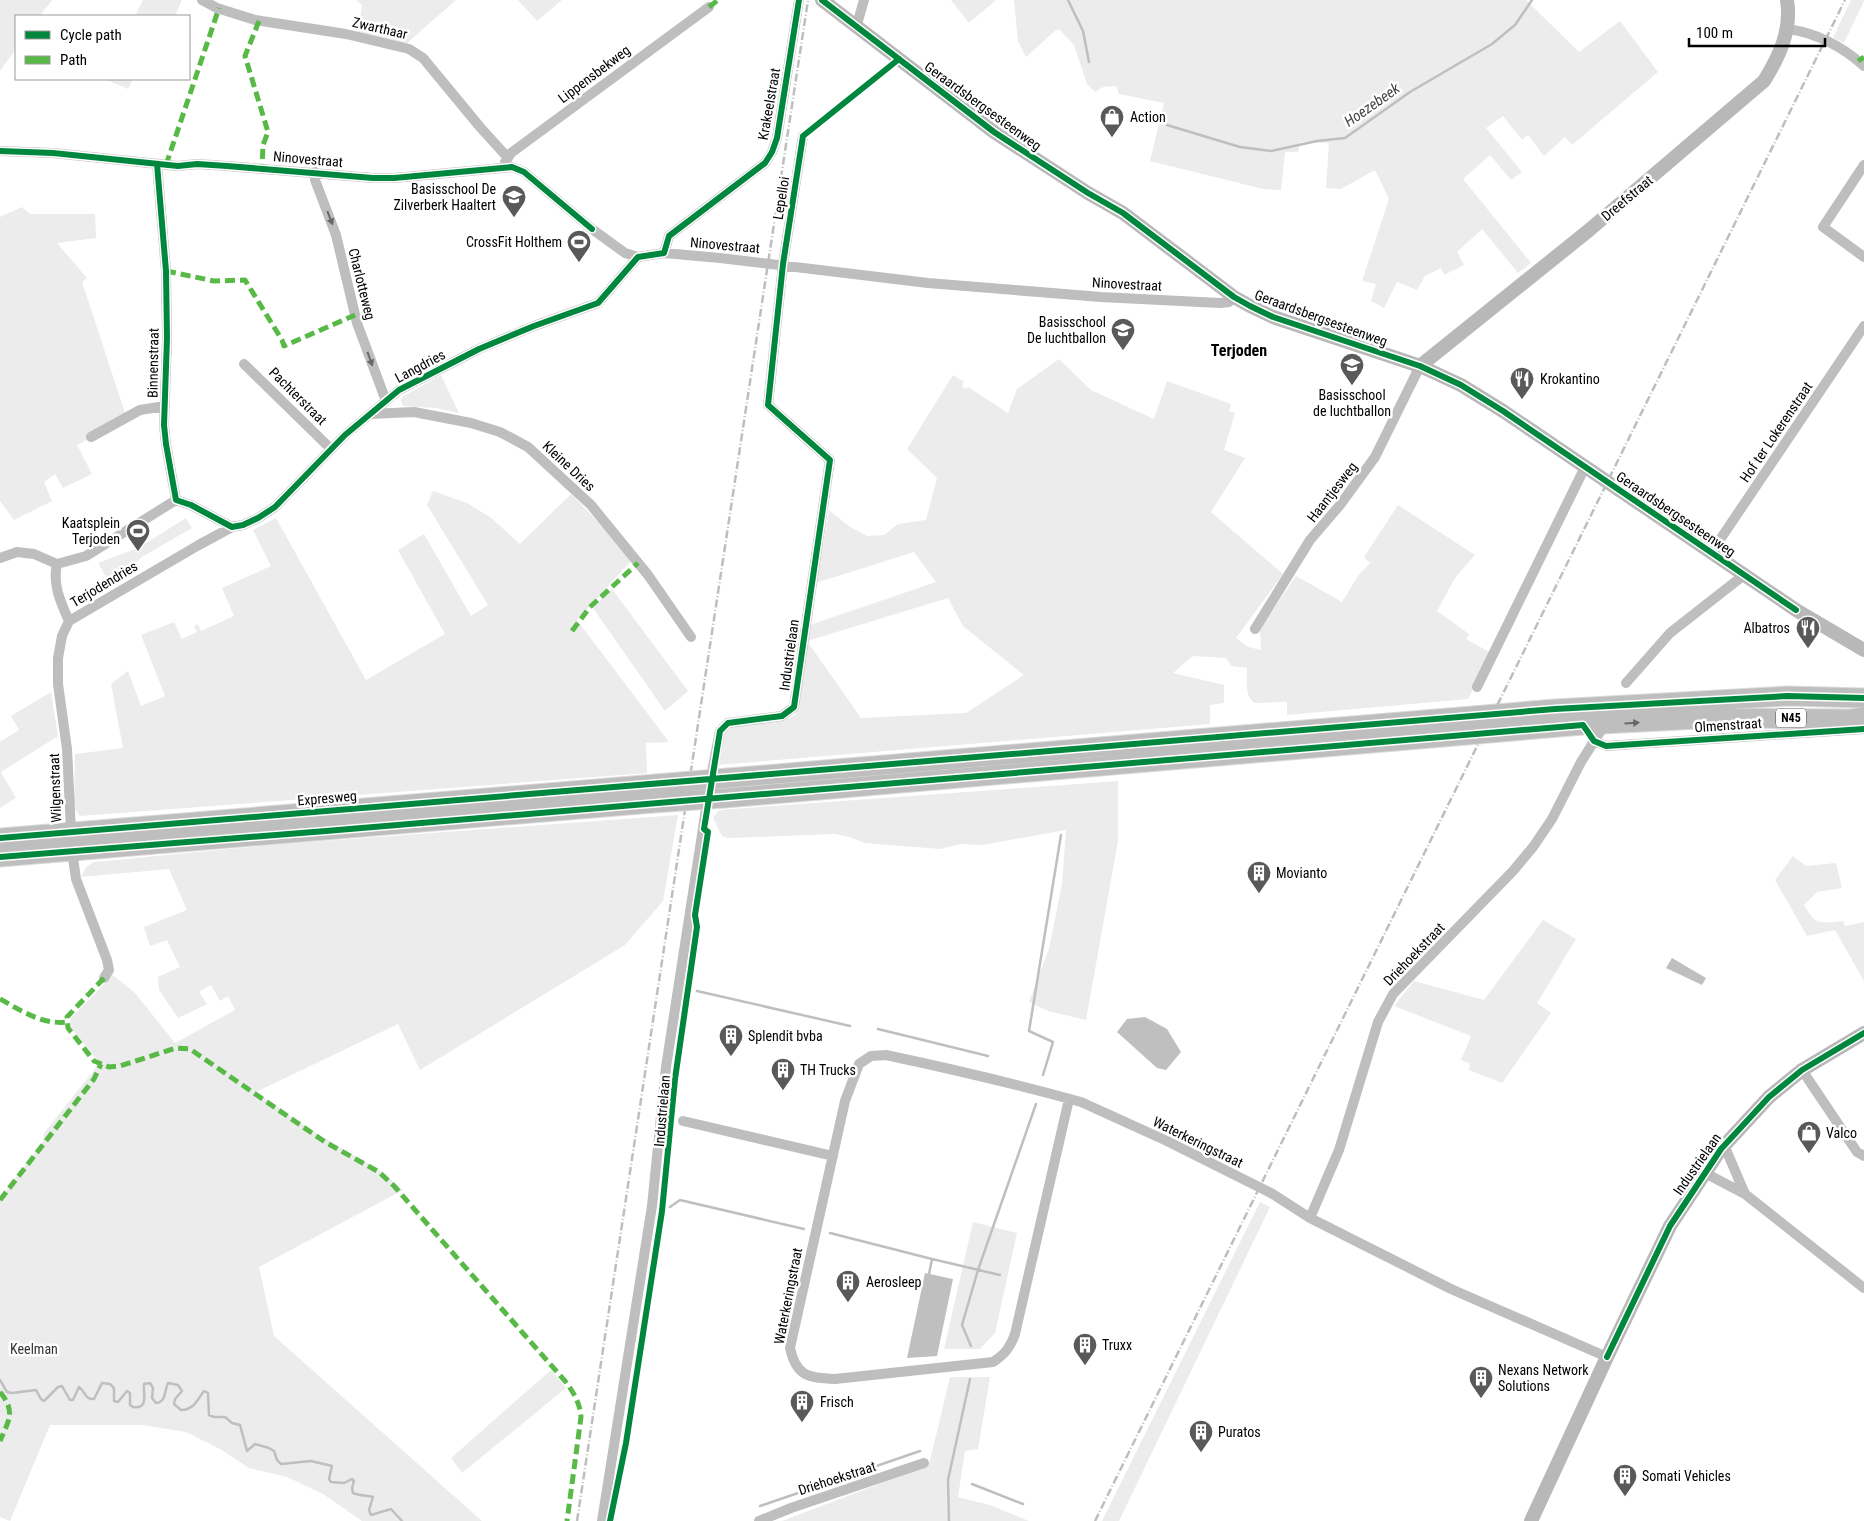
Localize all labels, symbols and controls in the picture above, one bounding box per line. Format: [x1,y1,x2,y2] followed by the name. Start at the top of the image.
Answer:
[351,14,409,42] street label: Zwarthaar
[15,15,190,80] legend
[1689,15,1825,47] scale bar
[1696,24,1733,42] text: 100 m
[60,26,122,44] text: Cycle path
[555,42,633,106] street label: Lippensbekweg
[60,51,87,69] text: Path
[922,58,1044,154] street label: Geraardsbergsesteenweg
[755,67,783,141] street label: Krakeelstraat
[1341,79,1404,131] water label: Hoezebeek
[1099,104,1125,138] shop icon: Action
[1130,109,1166,125] place label: Action
[272,148,344,170] street label: Ninovestraat
[1598,172,1656,224] street label: Dreefstraat
[770,175,792,221] street label: Lepelloi
[394,181,496,213] place label: Basisschool De Zilverberk Haaltert
[501,184,527,218] school or university icon: Basisschool De Zilverberk Haaltert
[326,211,334,225] one-way arrow
[566,229,592,263] sports icon: CrossFit Holthem
[466,234,562,250] place label: CrossFit Holthem
[689,234,761,256] street label: Ninovestraat
[345,246,379,322] street label: Charlotteweg
[1092,274,1162,294] street label: Ninovestraat
[1252,287,1390,349] street label: Geraardsbergsesteenweg
[1027,314,1106,346] place label: Basisschool De luchtballon
[1110,317,1136,351] school or university icon: Basisschool De luchtballon
[144,328,162,398] street label: Binnenstraat
[1211,341,1267,360] district label: Terjoden
[392,346,448,386] street label: Langdries
[366,352,374,367] one-way arrow
[1339,352,1365,386] school or university icon: Basisschool de luchtballon
[266,364,330,428] street label: Pachterstraat
[1509,366,1535,400] restaurant icon: Krokantino
[1540,371,1600,387] place label: Krokantino
[1737,379,1815,485] street label: Hof ter Lokerenstraat
[1313,387,1391,419] place label: Basisschool de luchtballon
[540,438,598,494] street label: Kleine Dries
[1304,459,1360,525] street label: Haantjesweg
[1613,468,1739,560] street label: Geraardsbergsesteenweg
[62,515,120,547] place label: Kaatsplein Terjoden
[125,518,151,552] sports icon: Kaatsplein Terjoden
[68,558,140,610] street label: Terjodendries
[1795,615,1821,649] restaurant icon: Albatros
[776,618,802,692] street label: Industrielaan
[1743,620,1790,636] place label: Albatros
[1776,708,1806,728] road number: N45
[1694,715,1762,735] street label: Olmenstraat
[1624,718,1640,726] one-way arrow
[46,753,64,823] street label: Wilgenstraat
[297,787,357,809] street label: Expresweg
[1246,860,1272,894] building icon: Movianto
[1276,865,1327,881] place label: Movianto
[1380,919,1448,989] street label: Driehoekstraat
[718,1023,744,1057] building icon: Splendit bvba
[748,1028,823,1044] place label: Splendit bvba
[770,1057,796,1091] building icon: TH Trucks
[800,1062,856,1078] place label: TH Trucks
[651,1074,673,1148] street label: Industrielaan
[1150,1113,1246,1171] street label: Waterkeringstraat
[1796,1120,1822,1154] shop icon: Valco
[1826,1125,1857,1141] place label: Valco
[1670,1130,1724,1198] street label: Industrielaan
[771,1246,805,1346] street label: Waterkeringstraat
[835,1269,861,1303] building icon: Aerosleep
[866,1274,922,1290] place label: Aerosleep
[1072,1332,1098,1366] building icon: Truxx
[1102,1337,1132,1353] place label: Truxx
[10,1341,58,1357] park label: Keelman
[1498,1362,1589,1394] place label: Nexans Network Solutions
[1468,1365,1494,1399] building icon: Nexans Network Solutions
[789,1389,815,1423] building icon: Frisch
[820,1394,854,1410] place label: Frisch
[1188,1419,1214,1453] building icon: Puratos
[1218,1424,1261,1440] place label: Puratos
[796,1458,878,1498] street label: Driehoekstraat
[1612,1463,1638,1497] building icon: Somati Vehicles
[1642,1468,1731,1484] place label: Somati Vehicles

